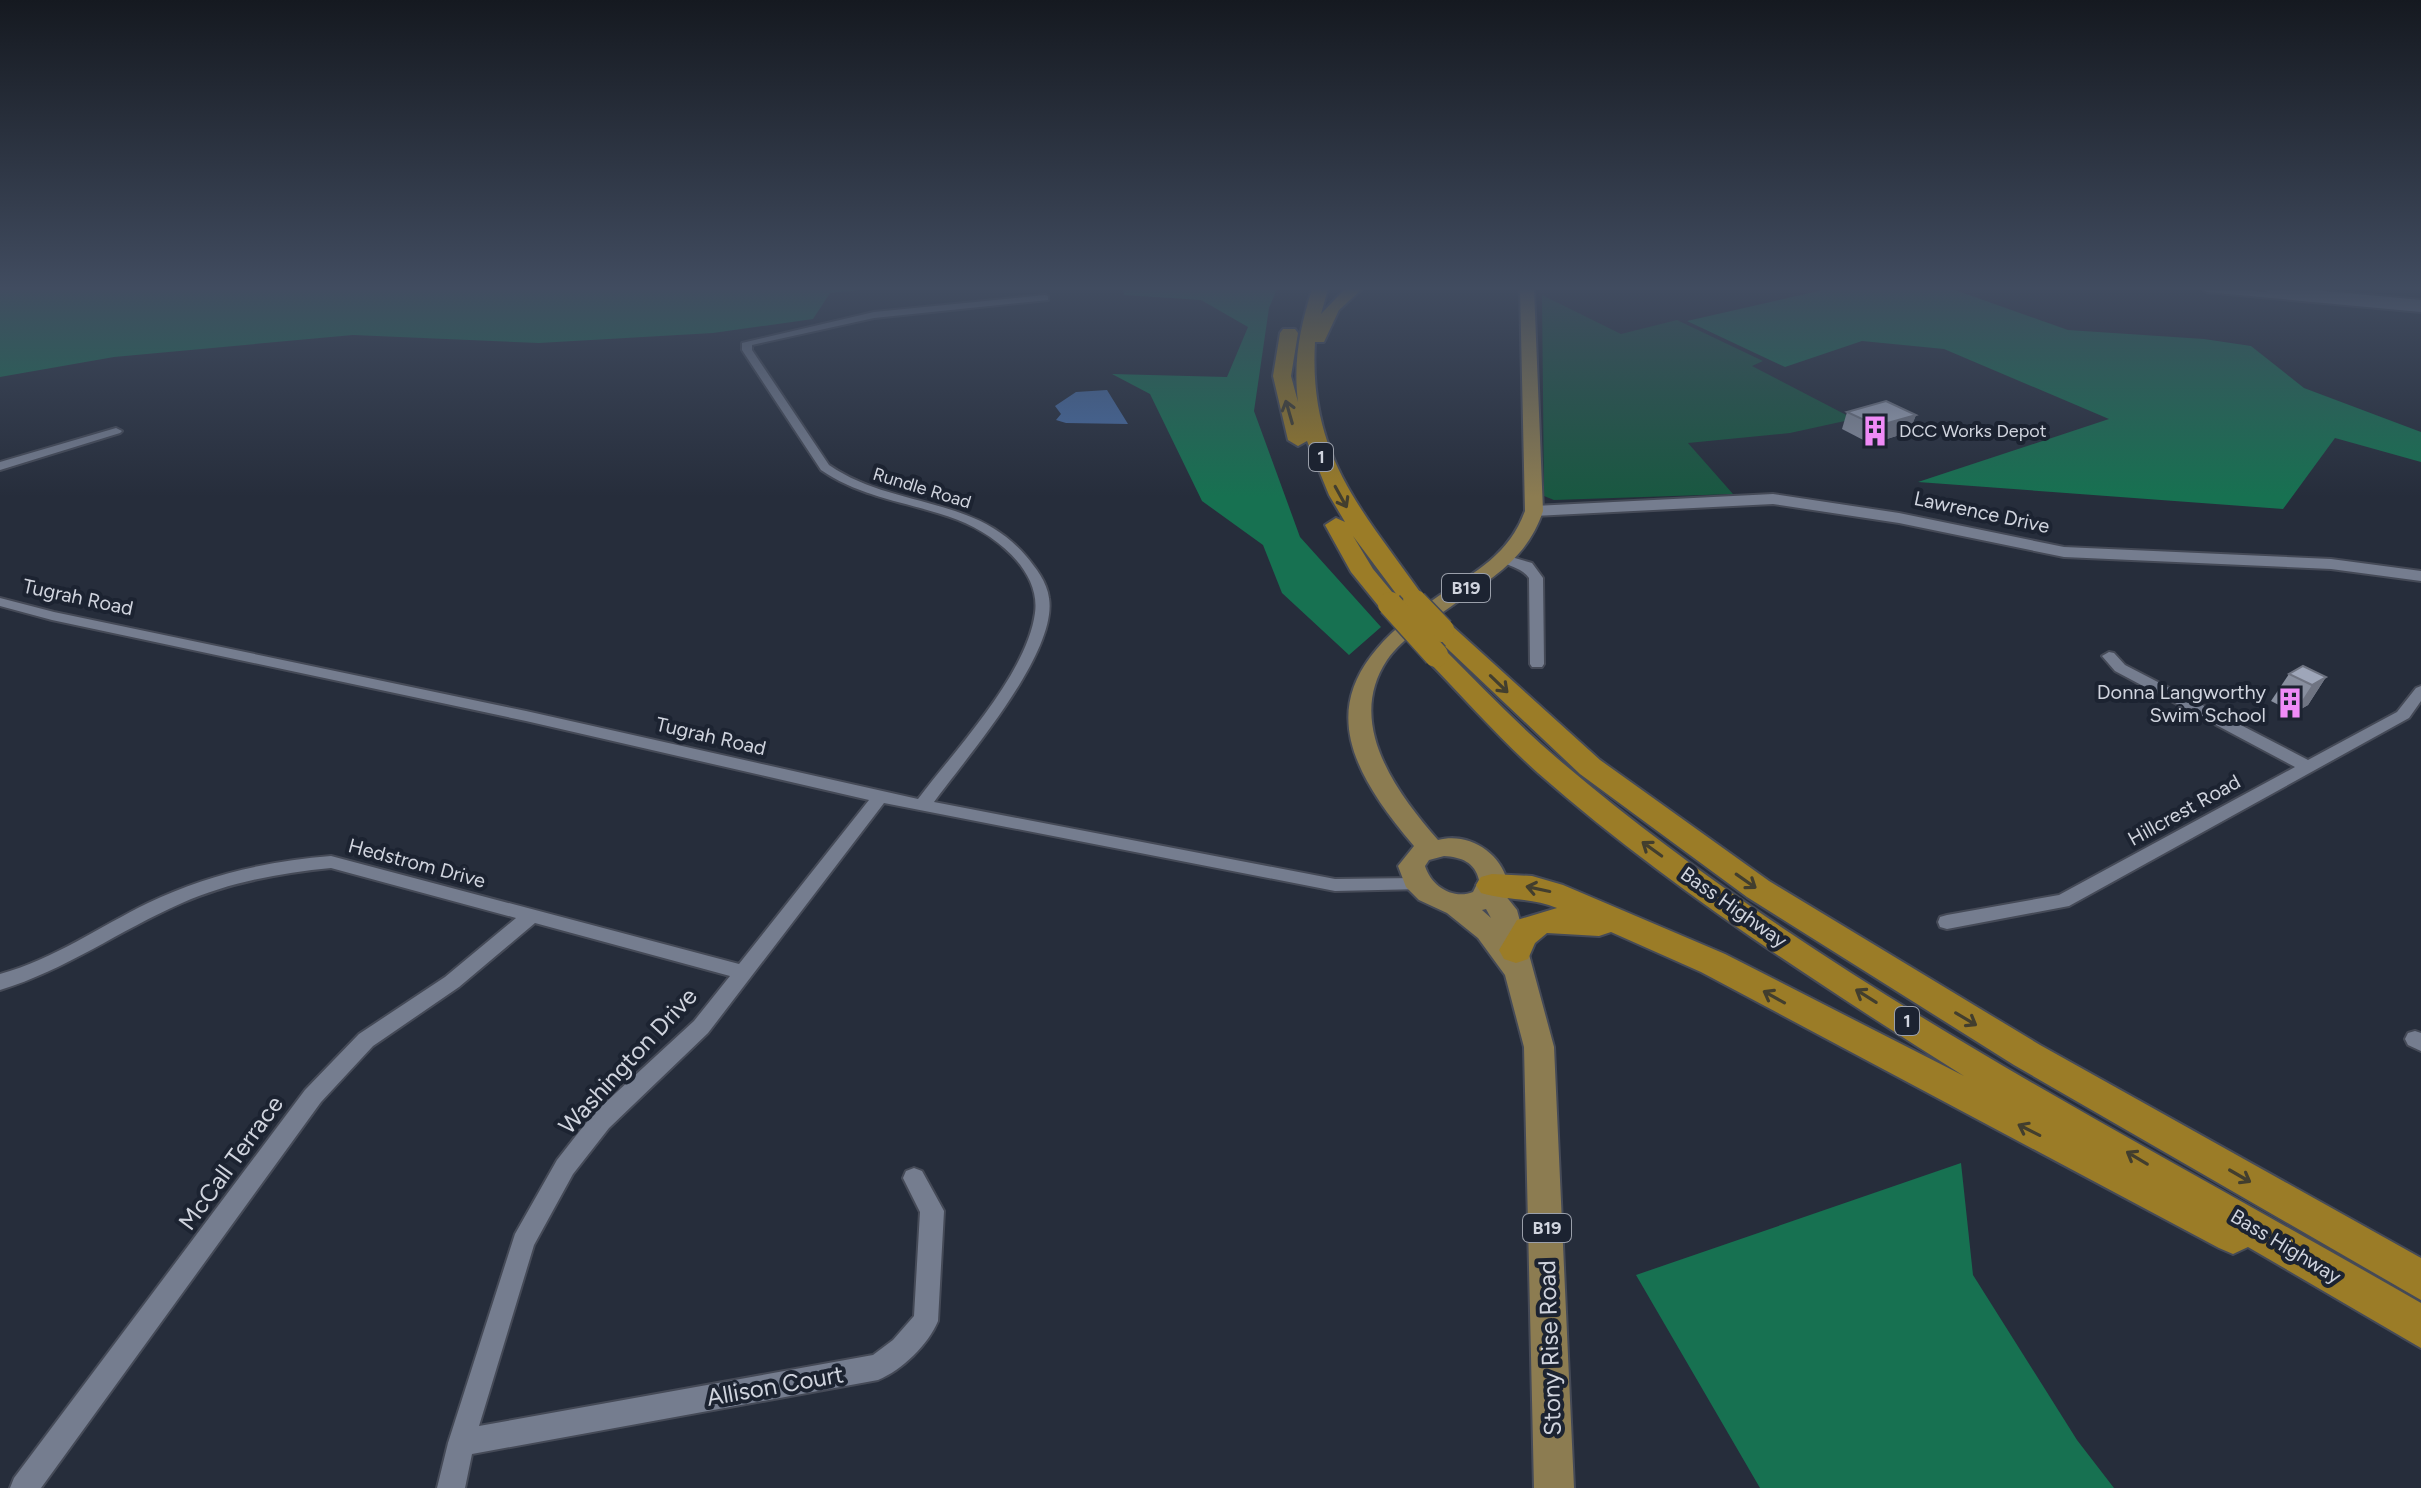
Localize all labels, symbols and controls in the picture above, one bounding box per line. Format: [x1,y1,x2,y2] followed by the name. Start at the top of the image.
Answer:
[1281,400,1296,426] one-way arrow
[1858,414,1892,448] building icon: DCC Works Depot
[1899,420,2047,442] place label: DCC Works Depot
[1309,443,1333,471] road number: 1
[870,463,974,513] street label: Rundle Road
[1334,484,1349,508] one-way arrow
[1912,486,2052,538] street label: Lawrence Drive
[21,574,135,620] street label: Tugrah Road
[1442,574,1490,602] road number: B19
[1489,675,1509,694] one-way arrow
[2097,680,2266,727] place label: Donna Langworthy Swim School
[2273,686,2307,720] building icon: Donna Langworthy Swim School
[654,712,768,760] street label: Tugrah Road
[2124,769,2244,851] street label: Hillcrest Road
[346,833,488,893] street label: Hedstrom Drive
[1641,841,1663,857] one-way arrow
[1676,861,1792,953] street label: Bass Highway
[1734,873,1756,889] one-way arrow
[1526,881,1551,896] one-way arrow
[552,981,703,1140] street label: Washington Drive
[1855,987,1878,1003] one-way arrow
[1763,989,1786,1005] one-way arrow
[1895,1007,1919,1035] road number: 1
[1954,1011,1977,1027] one-way arrow
[172,1090,289,1235] street label: McCall Terrace
[2018,1121,2042,1137] one-way arrow
[2126,1150,2149,1166] one-way arrow
[2228,1168,2251,1184] one-way arrow
[2226,1204,2346,1289] street label: Bass Highway
[1523,1214,1571,1242] road number: B19
[1532,1260,1567,1436] street label: Stony Rise Road
[704,1359,846,1412] street label: Allison Court

